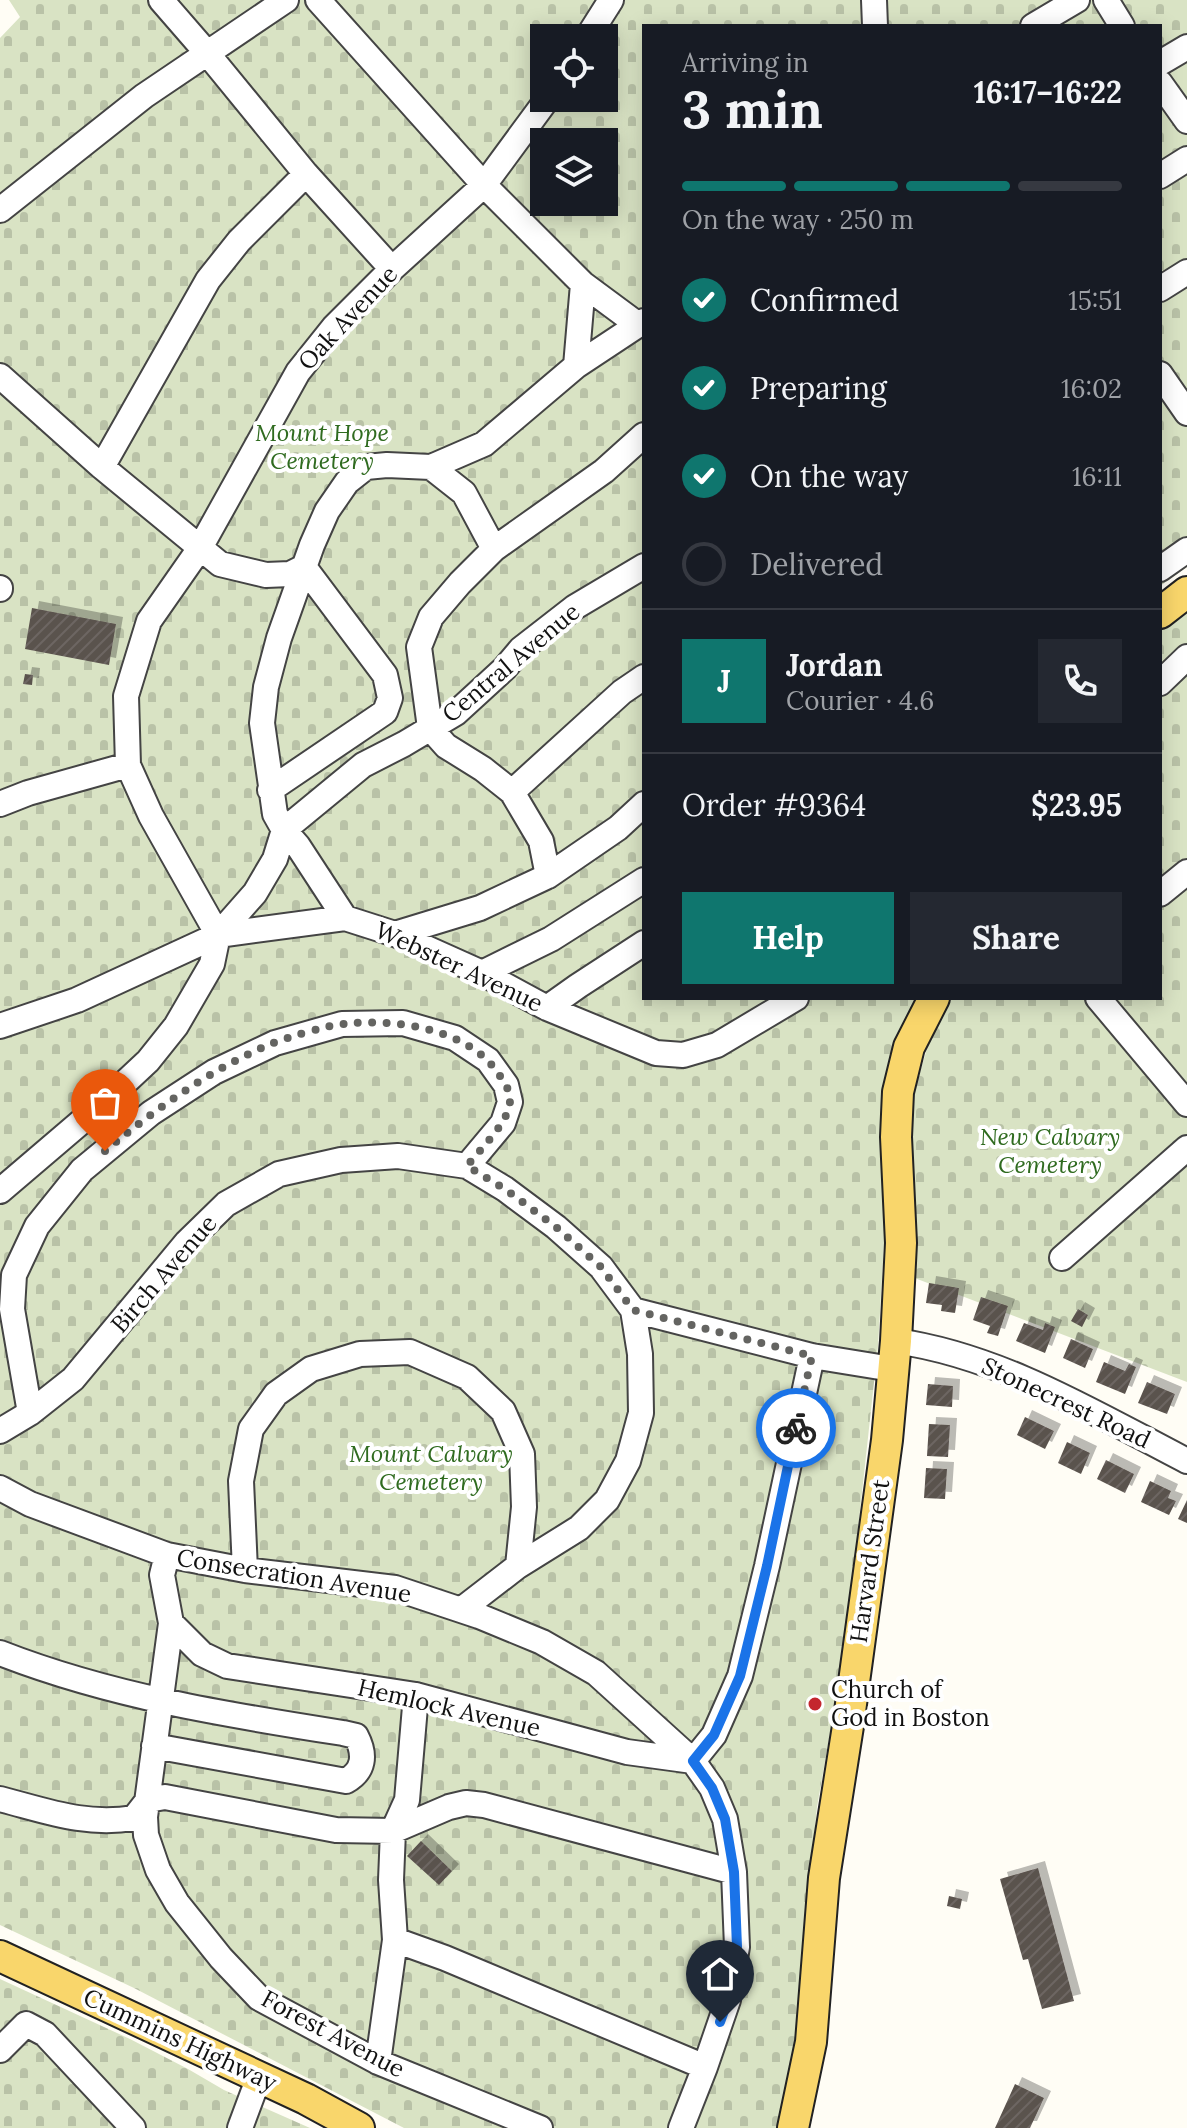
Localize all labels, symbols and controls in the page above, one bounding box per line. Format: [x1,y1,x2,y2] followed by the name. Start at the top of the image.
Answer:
[530,24,618,216] map controls
[530,24,618,112] button: locate
[682,46,809,79] text: Arriving in
[974,73,1122,111] text: 16:17–16:22
[682,76,823,142] text: 3 min
[530,128,618,216] button: layers
[682,203,914,236] text: On the way · 250 m
[291,259,404,377] street label: Oak Avenue
[682,278,726,322] icon: check
[750,281,899,319] text: Confirmed
[1068,284,1122,317] text: 15:51
[682,366,726,410] icon: check
[750,369,887,407] text: Preparing
[1061,372,1122,405] text: 16:02
[255,417,389,476] park label: Mount Hope Cemetery
[682,454,726,498] icon: check
[750,457,908,495] text: On the way
[1072,460,1122,493] text: 16:11
[750,545,883,583] text: Delivered
[435,596,586,729] street label: Central Avenue
[1038,639,1122,723] button: phone
[786,646,883,684] text: Jordan
[717,662,731,700] text: J
[786,684,934,717] text: Courier · 4.6
[682,786,866,824] text: Order #9364
[1031,786,1122,824] text: $23.95
[682,892,894,984] button: Help
[910,892,1122,984] button: Share
[370,914,548,1019] street label: Webster Avenue
[71,1069,139,1151] pin
[83,1081,127,1125] icon: bag
[980,1121,1120,1180] park label: New Calvary Cemetery
[104,1208,223,1339] street label: Birch Avenue
[977,1350,1156,1455] street label: Stonecrest Road
[756,1388,836,1468] courier
[774,1406,818,1450] icon: bike
[349,1438,513,1497] park label: Mount Calvary Cemetery
[843,1477,896,1645] street label: Harvard Street
[175,1542,414,1609] street label: Consecration Avenue
[355,1671,544,1744] street label: Hemlock Avenue
[831,1674,990,1733] place label: Church of God in Boston
[806,1695,824,1713] marker: Church of God in Boston
[686,1940,754,2022] pin
[698,1952,742,1996] icon: home
[79,1981,282,2098] street label: Cummins Highway
[256,1983,410,2084] street label: Forest Avenue

